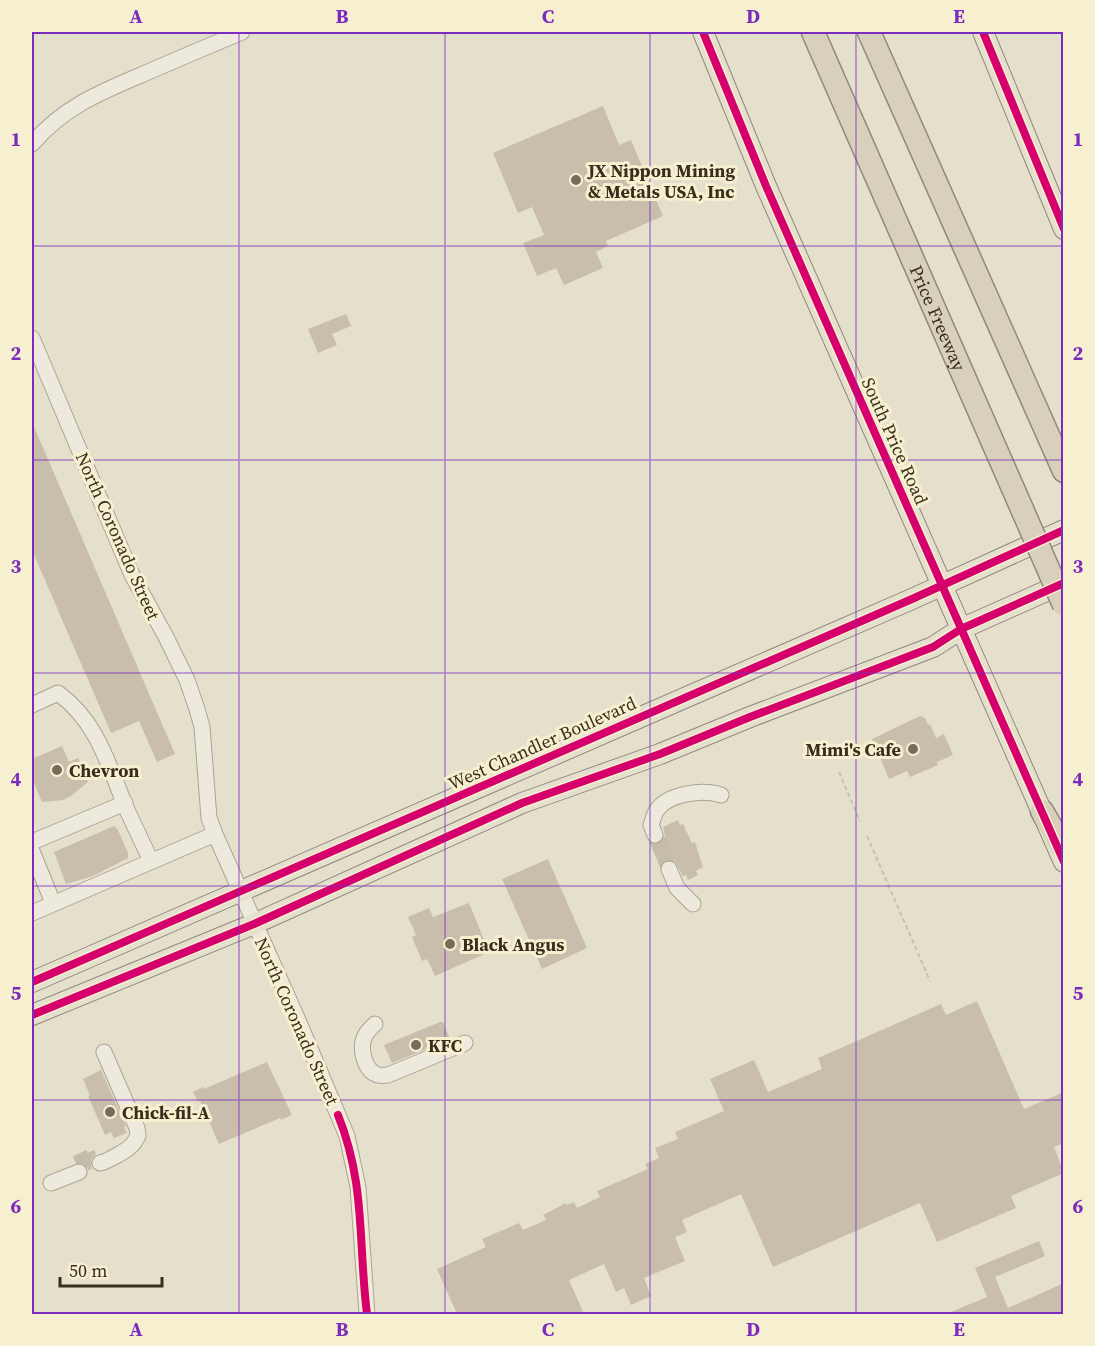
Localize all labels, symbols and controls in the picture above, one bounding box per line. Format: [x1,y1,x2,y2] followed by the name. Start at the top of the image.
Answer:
[129,2,143,30] text: A
[335,2,349,30] text: B
[542,2,554,30] text: C
[746,2,760,30] text: D
[953,2,965,30] text: E
[11,125,21,153] text: 1
[1073,125,1083,153] text: 1
[587,158,735,204] place label: JX Nippon Mining & Metals USA, Inc
[569,173,583,187] marker: JX Nippon Mining & Metals USA, Inc
[904,261,973,375] street label: Price Freeway
[11,339,22,367] text: 2
[1073,339,1084,367] text: 2
[856,374,934,508] street label: South Price Road
[70,448,166,624] street label: North Coronado Street
[11,552,22,580] text: 3
[1073,552,1084,580] text: 3
[444,690,640,796] street label: West Chandler Boulevard
[805,737,901,762] place label: Mimi's Cafe
[906,742,920,756] marker: Mimi's Cafe
[69,758,139,783] place label: Chevron
[50,763,64,777] marker: Chevron
[11,765,22,793] text: 4
[1073,765,1084,793] text: 4
[462,932,564,957] place label: Black Angus
[249,933,345,1109] street label: North Coronado Street
[443,937,457,951] marker: Black Angus
[11,979,22,1007] text: 5
[1073,979,1084,1007] text: 5
[428,1033,462,1058] place label: KFC
[409,1038,423,1052] marker: KFC
[122,1100,210,1125] place label: Chick-fil-A
[103,1105,117,1119] marker: Chick-fil-A
[11,1192,22,1220] text: 6
[1073,1192,1084,1220] text: 6
[60,1250,162,1288] scale bar
[69,1258,107,1283] text: 50 m
[129,1315,143,1343] text: A
[335,1315,349,1343] text: B
[542,1315,554,1343] text: C
[746,1315,760,1343] text: D
[953,1315,965,1343] text: E

